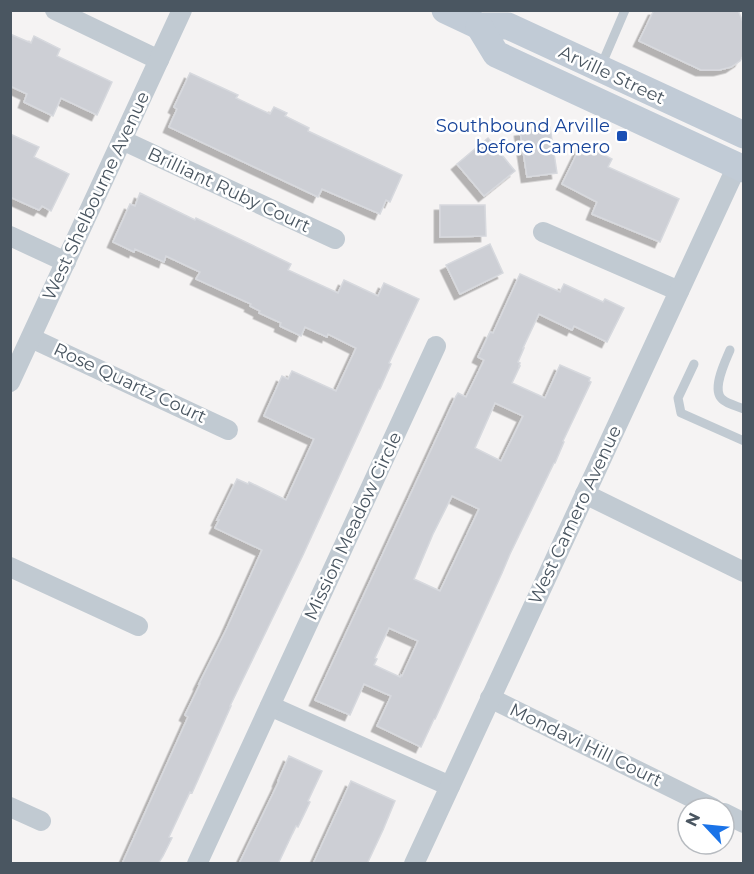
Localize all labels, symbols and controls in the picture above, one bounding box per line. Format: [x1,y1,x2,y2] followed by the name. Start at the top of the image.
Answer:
[555,41,669,109] street label: Arville Street
[38,88,154,304] street label: West Shelbourne Avenue
[436,115,610,158] place label: Southbound Arville before Camero
[615,129,629,143] marker: Southbound Arville before Camero
[144,143,314,237] street label: Brilliant Ruby Court
[50,338,210,428] street label: Rose Quartz Court
[524,422,626,608] street label: West Camero Avenue
[300,428,406,624] street label: Mission Meadow Circle
[506,699,666,791] street label: Mondavi Hill Court
[676,796,736,856] north arrow
[682,810,704,830] text: N

